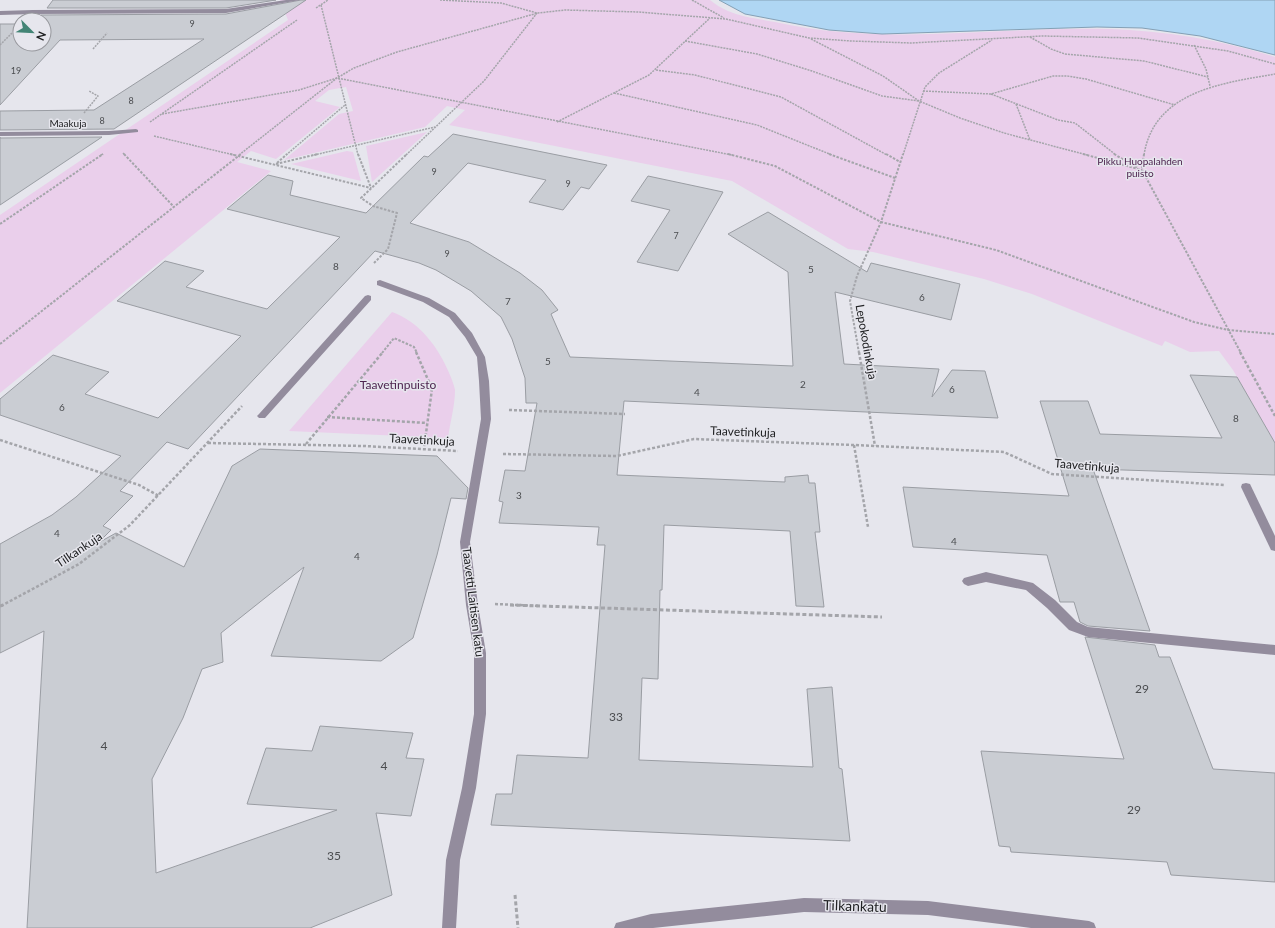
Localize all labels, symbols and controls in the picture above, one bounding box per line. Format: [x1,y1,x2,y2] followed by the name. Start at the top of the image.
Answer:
[12,12,52,52] north arrow
[189,18,195,29] house number: 9
[34,30,49,43] text: N
[11,65,21,76] house number: 19
[128,95,134,106] house number: 8
[99,115,105,126] house number: 8
[49,117,87,129] street label: Maakuja
[1097,155,1183,179] park label: Pikku Huopalahden puisto
[431,166,437,177] house number: 9
[565,178,571,189] house number: 9
[673,230,679,241] house number: 7
[444,248,450,259] house number: 9
[333,260,339,272] house number: 8
[808,263,814,275] house number: 5
[919,291,925,303] house number: 6
[505,295,511,307] house number: 7
[853,303,880,381] street label: Lepokodinkuja
[545,355,551,367] house number: 5
[360,377,436,392] park label: Taavetinpuisto
[800,378,806,390] house number: 2
[949,383,955,395] house number: 6
[694,386,700,398] house number: 4
[59,401,65,413] house number: 6
[1233,412,1239,424] house number: 8
[710,423,776,440] street label: Taavetinkuja
[389,430,455,449] street label: Taavetinkuja
[1054,455,1120,476] street label: Taavetinkuja
[516,489,522,501] house number: 3
[54,527,60,539] house number: 4
[52,528,105,571] street label: Tilkankuja
[951,535,957,547] house number: 4
[459,546,488,658] street label: Taavetti Laitisen katu
[354,550,360,562] house number: 4
[1135,681,1149,696] house number: 29
[609,709,623,724] house number: 33
[101,738,108,753] house number: 4
[381,758,388,773] house number: 4
[1127,802,1141,817] house number: 29
[327,848,341,863] house number: 35
[823,896,887,915] street label: Tilkankatu

